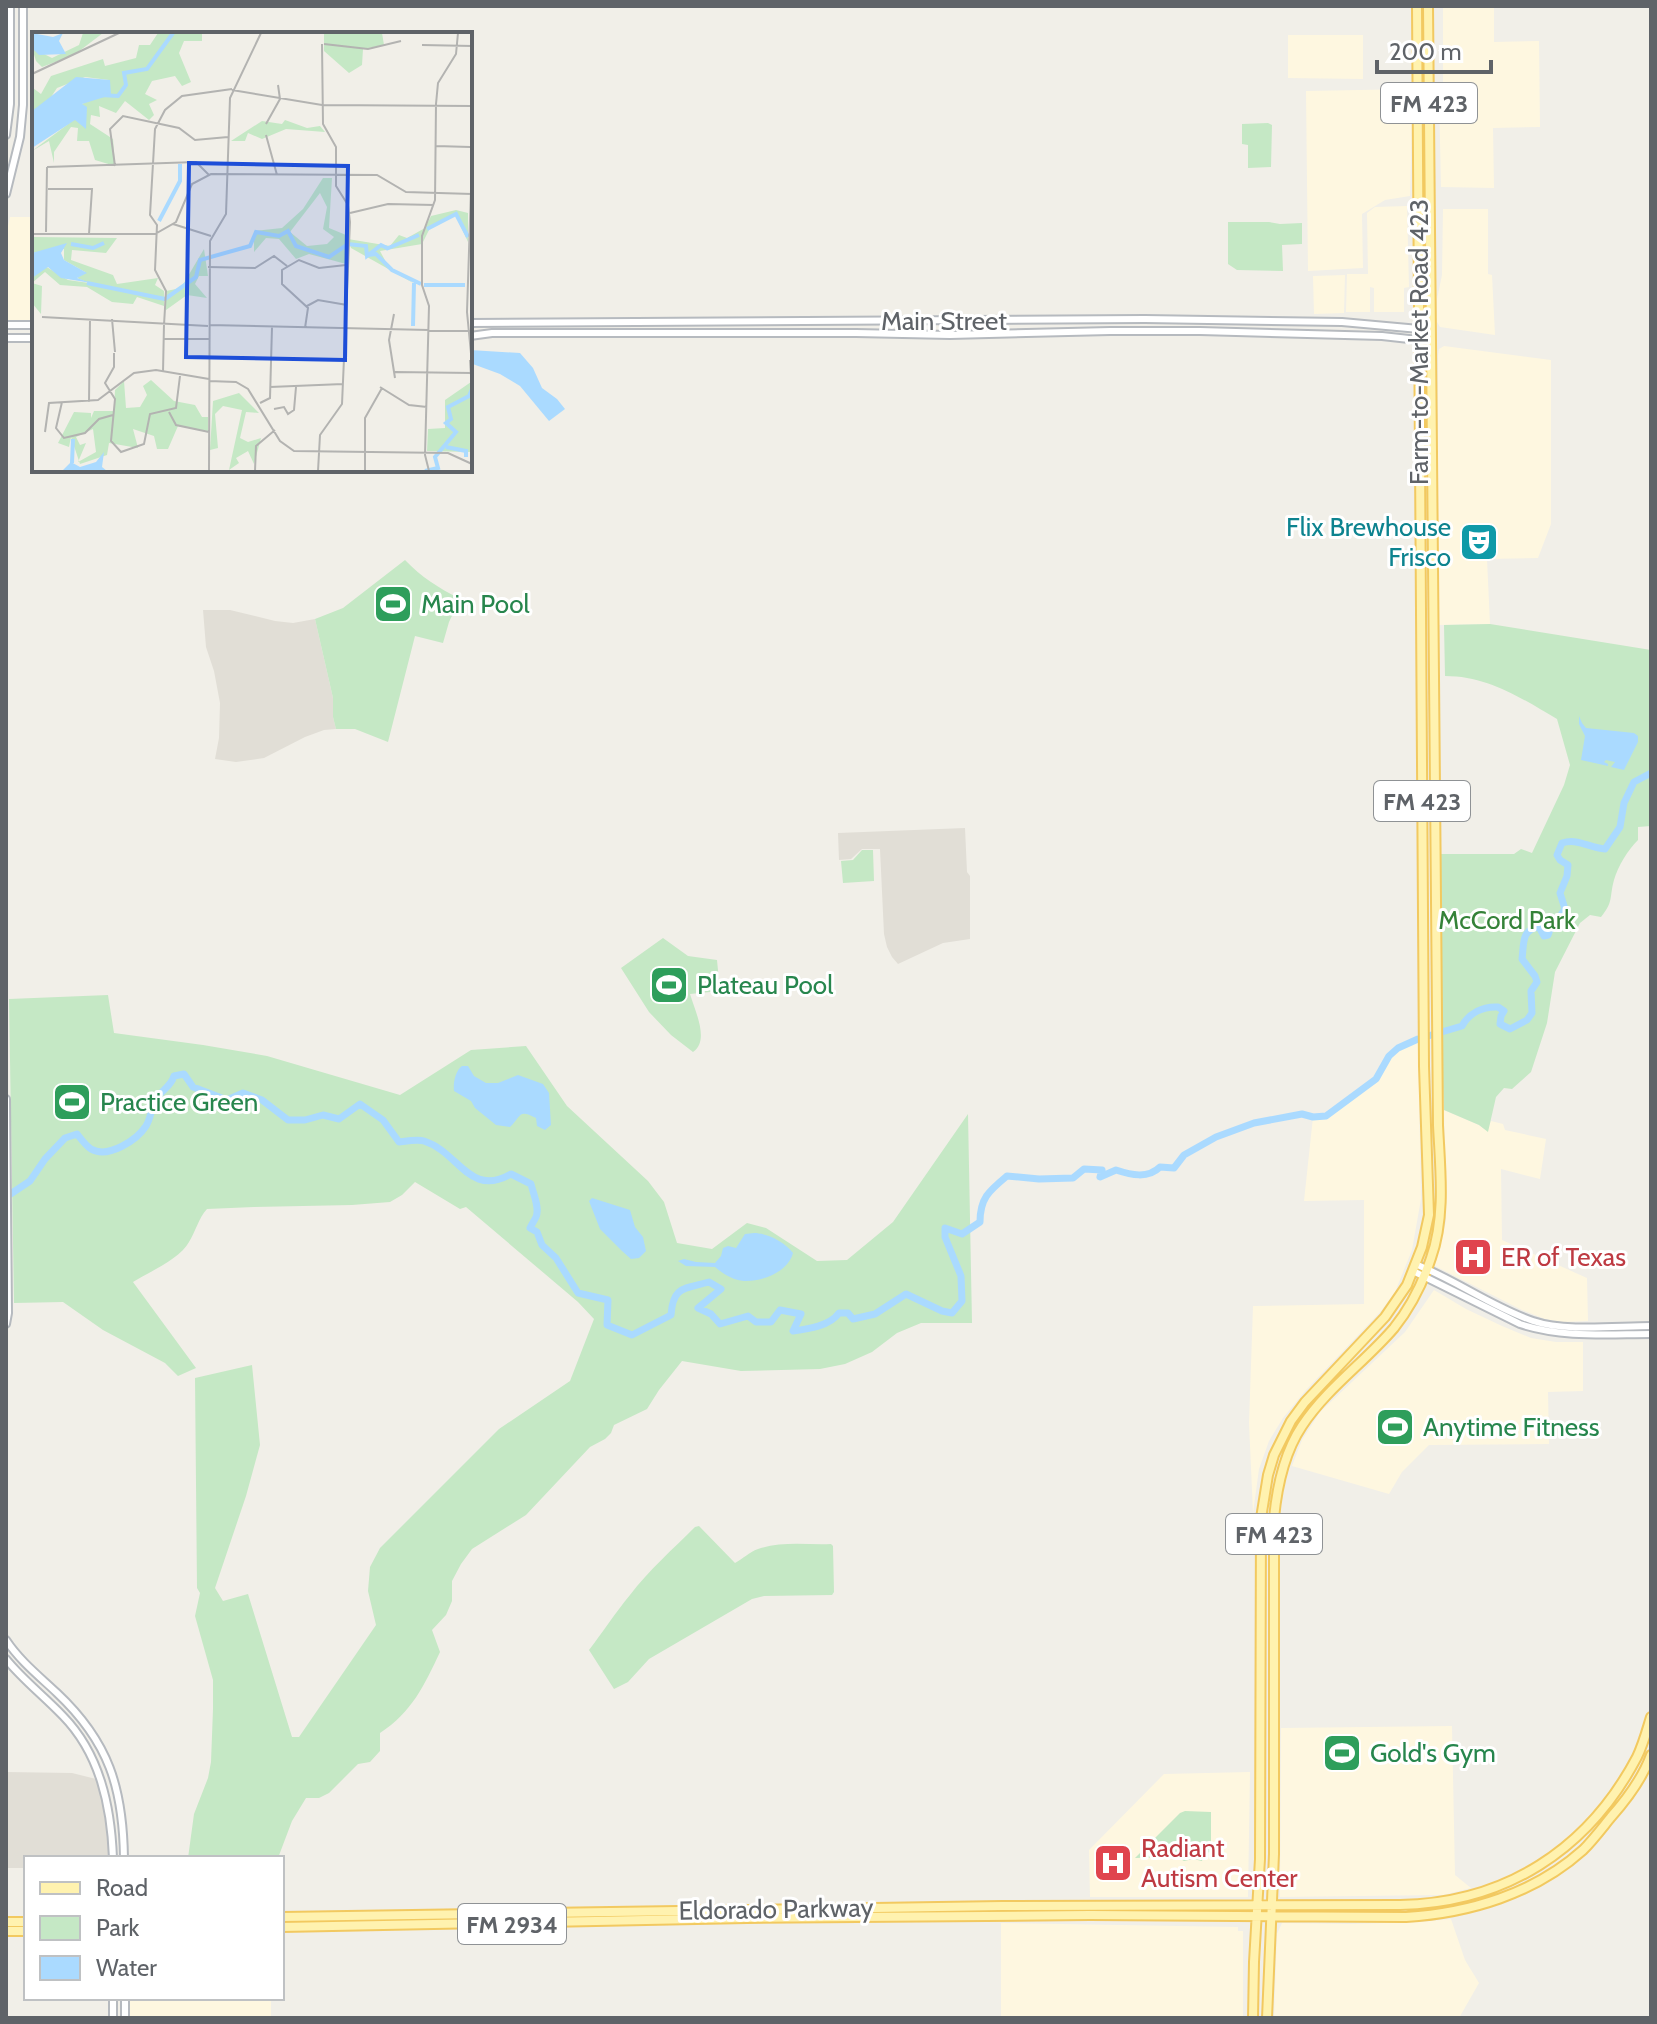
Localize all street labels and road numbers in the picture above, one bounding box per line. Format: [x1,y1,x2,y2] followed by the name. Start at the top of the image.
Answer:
[1381,83,1477,123] road number: FM 423
[1403,199,1435,485] street label: Farm-to-Market Road 423
[881,305,1007,337] street label: Main Street
[1374,781,1470,821] road number: FM 423
[1226,1514,1322,1554] road number: FM 423
[678,1891,874,1927] street label: Eldorado Parkway
[458,1904,566,1944] road number: FM 2934

